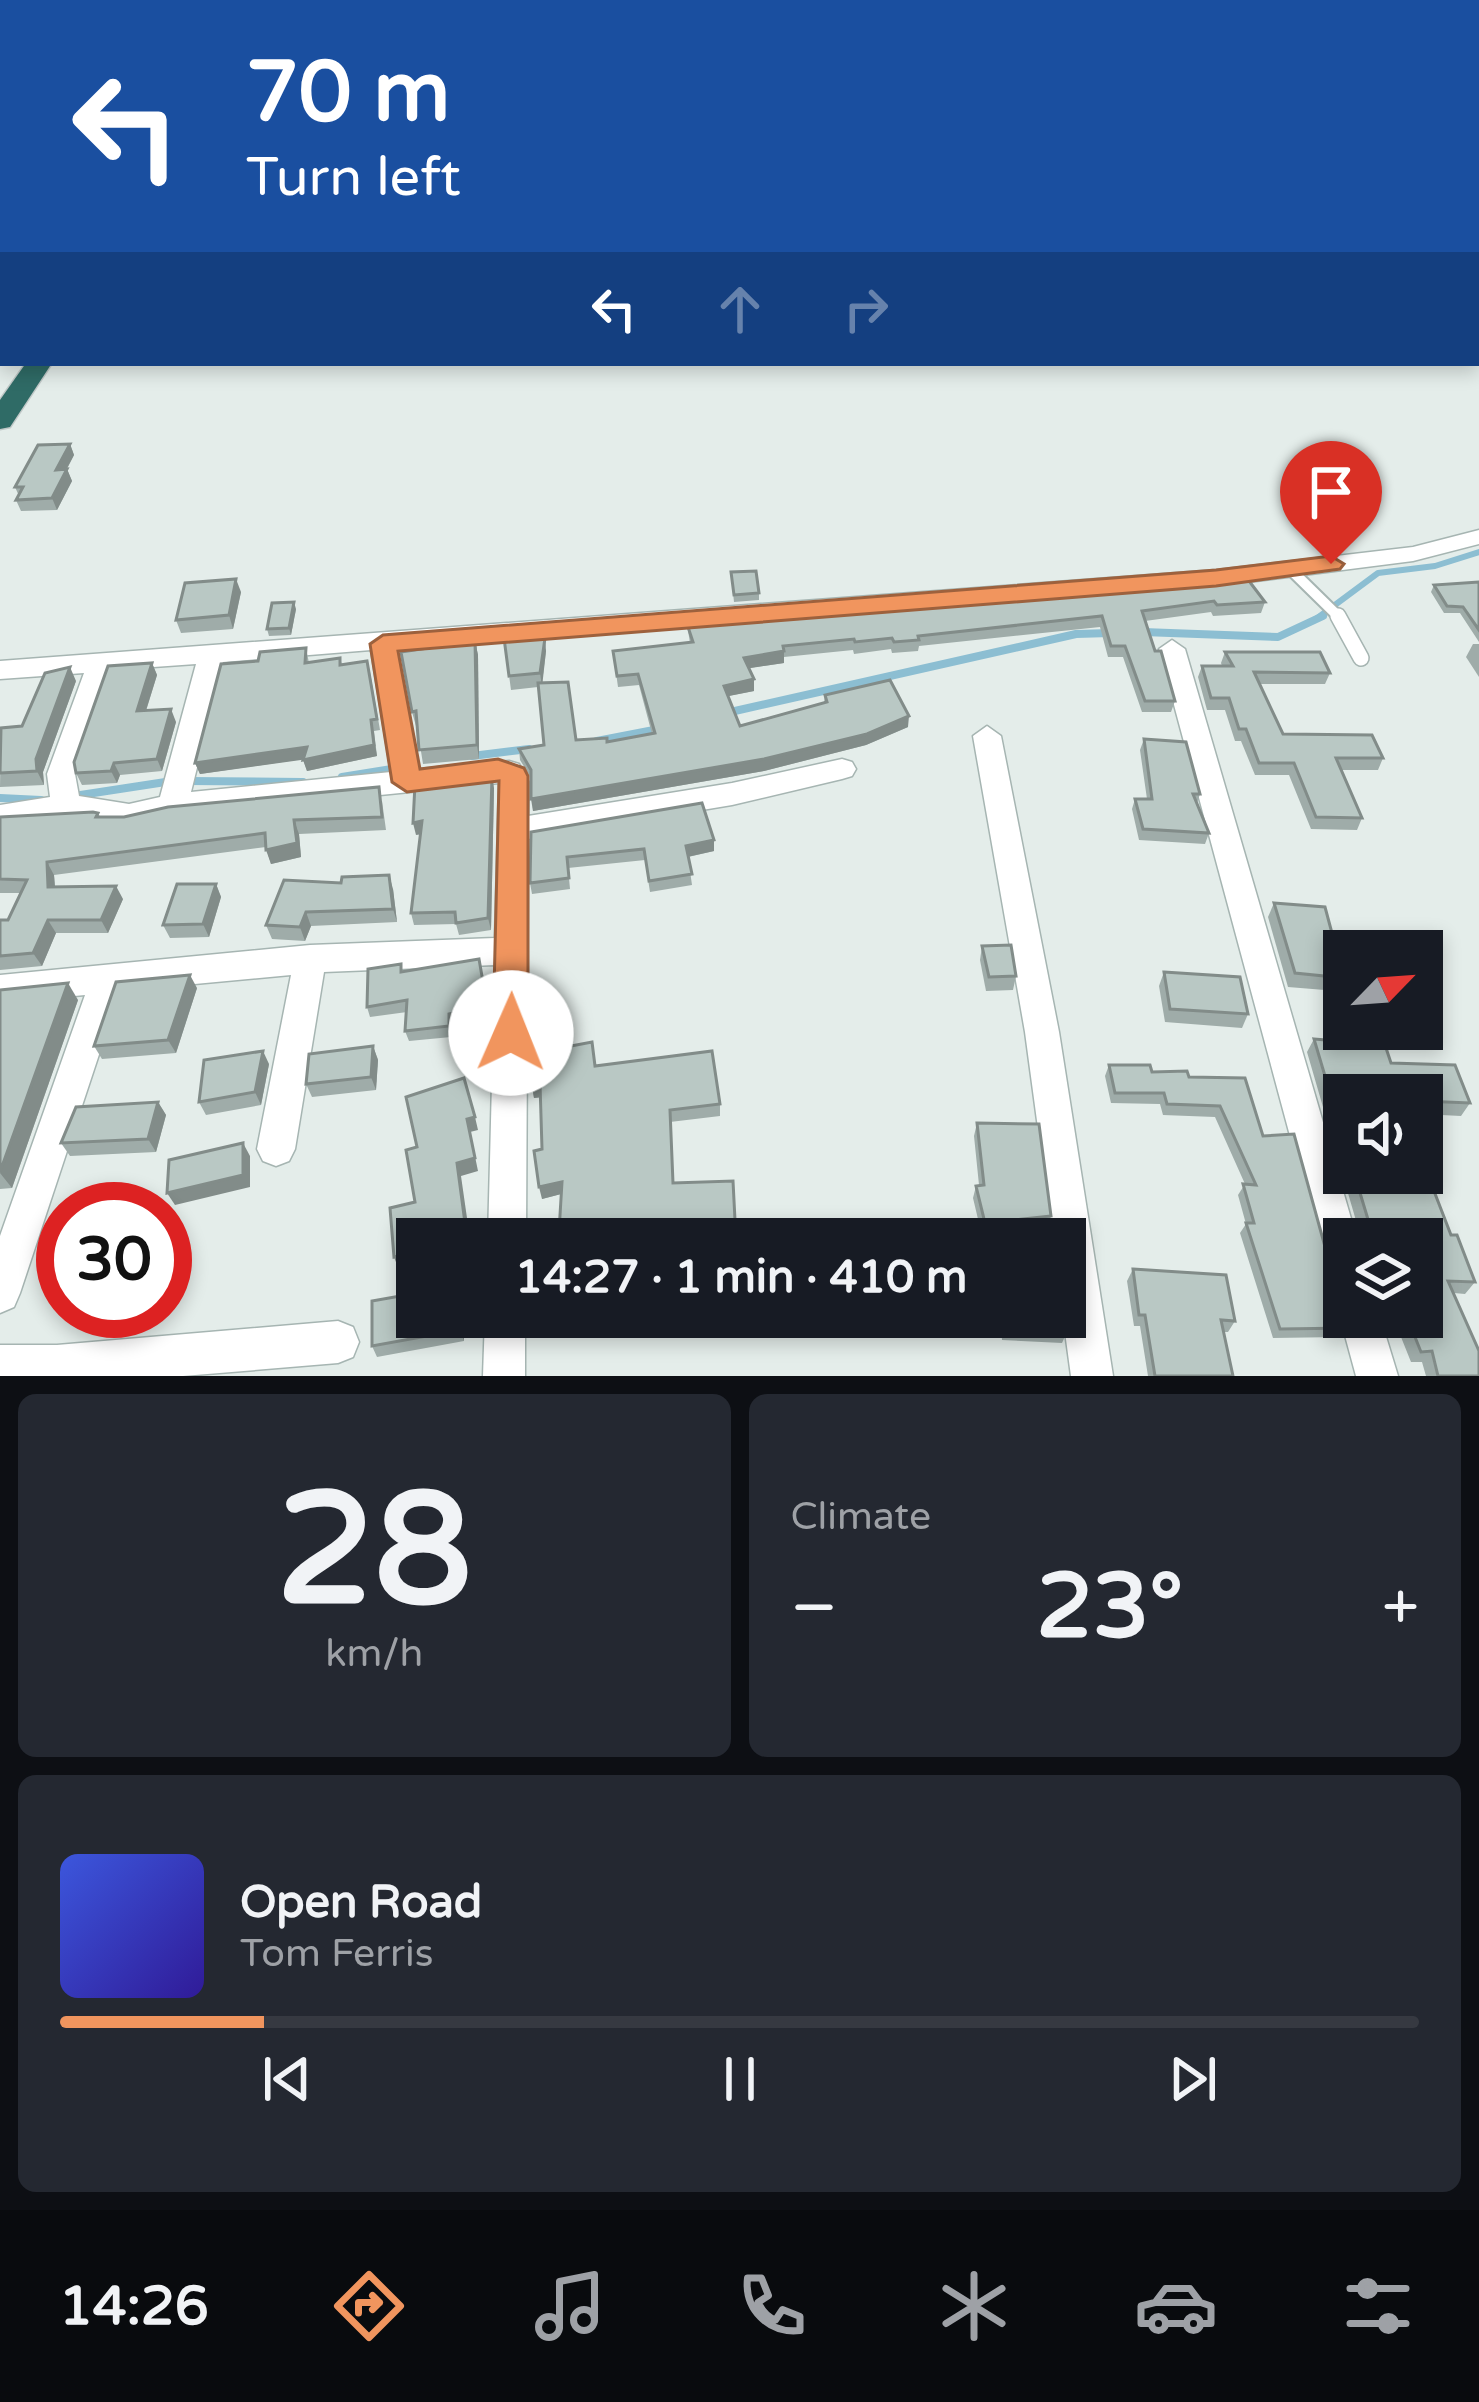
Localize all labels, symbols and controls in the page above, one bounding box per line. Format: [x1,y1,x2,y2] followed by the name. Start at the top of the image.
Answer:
[246,43,450,144] text: 70 m
[48,48,204,204] icon: left
[246,145,461,210] text: Turn left
[581,276,647,342] icon: left
[707,276,773,342] icon: ahead
[833,276,899,342] icon: right
[1280,441,1382,564] pin
[1298,459,1364,525] icon: arrive
[1323,930,1443,1050] north arrow
[1323,930,1443,1338] map controls
[448,970,574,1096] position arrow
[1323,1074,1443,1194] button: sound
[36,1182,192,1338] speed limit sign: 30
[1323,1218,1443,1338] button: layers
[515,1251,967,1305] text: 14:27 · 1 min · 410 m
[276,1458,472,1646] text: 28
[791,1493,931,1540] text: Climate
[1036,1553,1183,1662] text: 23°
[791,1568,838,1648] text: −
[1382,1568,1419,1648] text: +
[325,1630,423,1677] text: km/h
[240,1876,482,1930] text: Open Road
[240,1930,433,1977] text: Tom Ferris
[254,2046,320,2112] icon: previous
[707,2046,773,2112] icon: pause
[1160,2046,1226,2112] icon: next
[327,2264,411,2348] icon: directions
[528,2264,612,2348] icon: music
[730,2264,814,2348] icon: phone
[932,2264,1016,2348] icon: climate
[1134,2264,1218,2348] icon: car
[1336,2264,1420,2348] icon: filters
[59,2274,209,2339] text: 14:26

